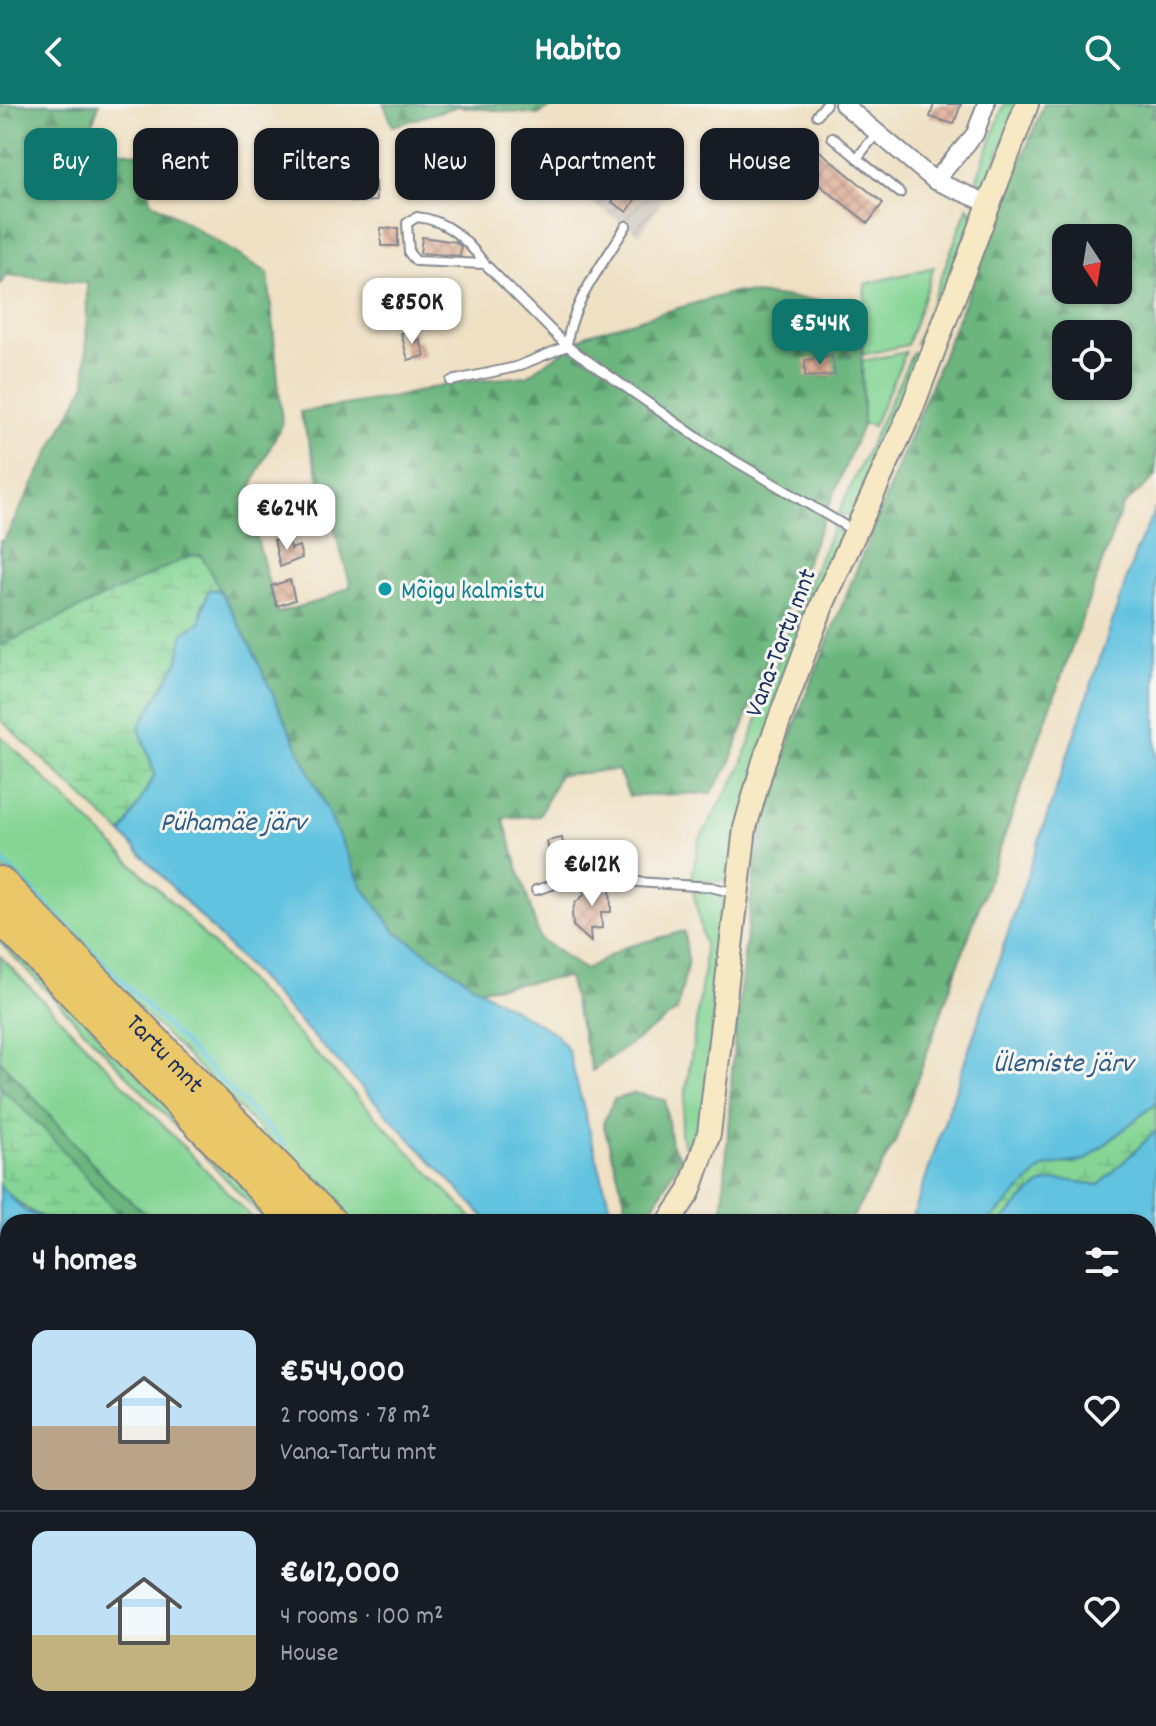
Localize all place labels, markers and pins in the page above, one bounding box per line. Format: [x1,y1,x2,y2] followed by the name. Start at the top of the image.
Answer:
[356,278,468,346] pin: €850K
[764,299,876,367] pin: €544K
[231,484,343,552] pin: €624K
[401,574,545,611] place label: Mõigu kalmistu
[376,580,394,598] marker: Mõigu kalmistu
[536,840,648,908] pin: €612K

